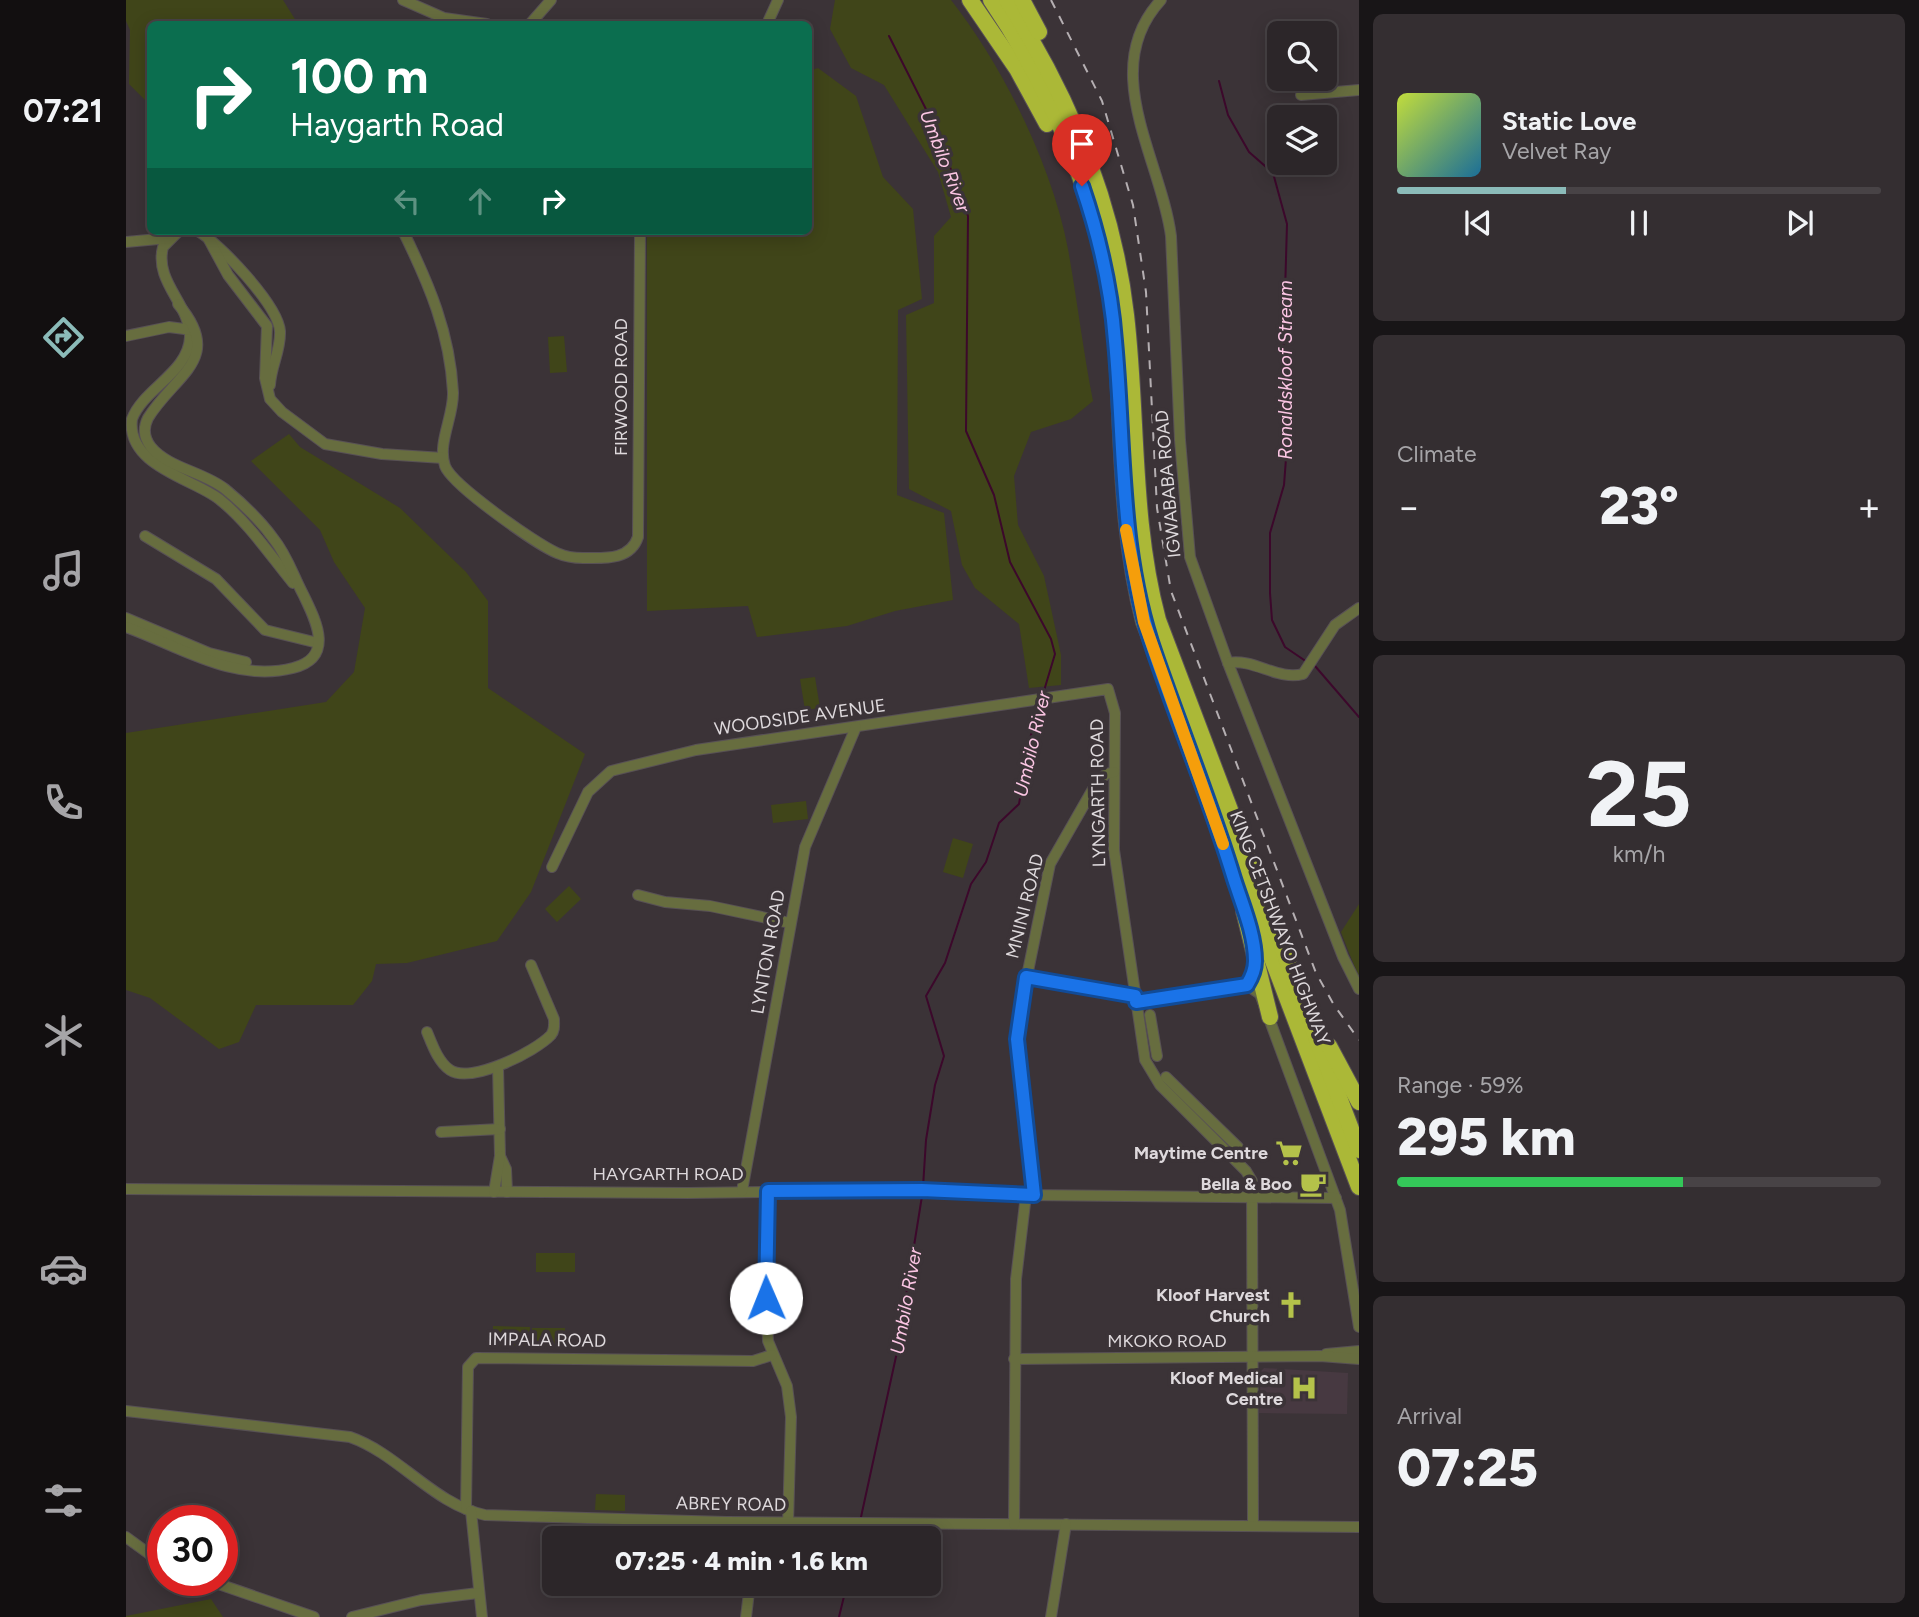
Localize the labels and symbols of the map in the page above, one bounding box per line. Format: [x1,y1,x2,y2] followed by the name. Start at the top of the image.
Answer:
[915,106,975,216] water label: Umbilo River
[1052,114,1112,186] pin
[1274,280,1297,460] water label: Ronaldskloof Stream
[610,318,632,456] street label: FIRWOOD ROAD
[1151,409,1185,559] street label: IGWABABA ROAD
[1009,688,1055,799] water label: Umbilo River
[713,694,887,740] street label: WOODSIDE AVENUE
[1086,719,1110,867] street label: LYNGARTH ROAD
[1225,808,1335,1048] street label: KING CETSHWAYO HIGHWAY
[1001,851,1049,961] street label: MNINI ROAD
[746,888,790,1016] street label: LYNTON ROAD
[1274,1138,1304,1168] supermarket icon: Maytime Centre
[1134,1142,1268,1164] place label: Maytime Centre
[592,1163,744,1185] street label: HAYGARTH ROAD
[1298,1169,1328,1199] cafe icon: Bella & Boo
[1200,1173,1292,1195] place label: Bella & Boo
[885,1245,927,1356] water label: Umbilo River
[729,1261,803,1335] position arrow
[1156,1284,1270,1327] place label: Kloof Harvest Church
[1276,1290,1306,1320] church icon: Kloof Harvest Church
[488,1328,606,1352] street label: IMPALA ROAD
[1107,1330,1227,1352] street label: MKOKO ROAD
[1170,1367,1283,1410] place label: Kloof Medical Centre
[1289,1373,1319,1403] hospital icon: Kloof Medical Centre
[676,1492,786,1516] street label: ABREY ROAD
[147,1505,238,1596] speed limit sign: 30

